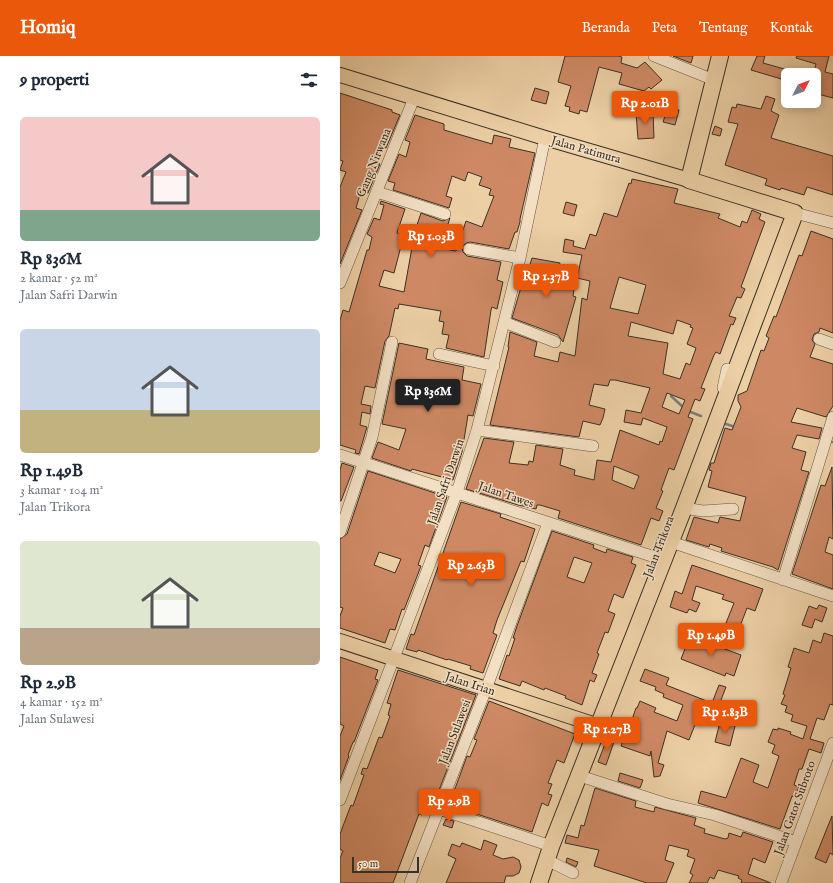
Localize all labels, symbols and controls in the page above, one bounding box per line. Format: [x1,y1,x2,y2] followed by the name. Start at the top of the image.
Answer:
[20,16,75,40] text: Homiq
[582,19,630,37] text: Beranda
[652,19,677,37] text: Peta
[699,19,748,37] text: Tentang
[770,19,813,37] text: Kontak
[781,68,821,108] north arrow
[781,68,821,108] map controls
[298,69,320,91] icon: filters
[20,70,89,91] text: 9 properti
[604,91,686,125] pin: Rp 2.01B
[621,95,669,112] text: Rp 2.01B
[353,126,395,200] street label: Gang Nirwana
[547,132,623,168] street label: Jalan Patimura
[134,143,206,215] icon: home
[390,224,472,258] pin: Rp 1.03B
[407,228,455,245] text: Rp 1.03B
[20,249,82,270] text: Rp 836M
[505,264,587,298] pin: Rp 1.37B
[523,268,569,285] text: Rp 1.37B
[20,270,98,287] text: 2 kamar · 52 m²
[20,287,117,304] text: Jalan Safri Darwin
[134,355,206,427] icon: home
[391,379,465,413] pin: Rp 836M
[404,383,452,400] text: Rp 836M
[424,436,469,529] street label: Jalan Safri Darwin
[20,461,83,482] text: Rp 1.49B
[474,478,536,512] street label: Jalan Tawes
[20,482,103,499] text: 3 kamar · 104 m²
[20,499,90,516] text: Jalan Trikora
[640,513,679,582] street label: Jalan Trikora
[430,553,512,587] pin: Rp 2.63B
[447,557,495,574] text: Rp 2.63B
[134,567,206,639] icon: home
[670,623,752,657] pin: Rp 1.49B
[687,627,735,644] text: Rp 1.49B
[441,668,497,700] street label: Jalan Irian
[20,673,76,694] text: Rp 2.9B
[20,694,103,711] text: 4 kamar · 152 m²
[435,697,475,769] street label: Jalan Sulawesi
[684,700,766,734] pin: Rp 1.83B
[702,704,748,721] text: Rp 1.83B
[20,711,94,728] text: Jalan Sulawesi
[566,717,648,751] pin: Rp 1.27B
[583,721,631,738] text: Rp 1.27B
[770,758,820,860] street label: Jalan Gatot Subroto
[412,789,486,823] pin: Rp 2.9B
[428,793,470,810] text: Rp 2.9B
[352,855,419,874] scale bar
[358,857,378,871] text: 50 m

